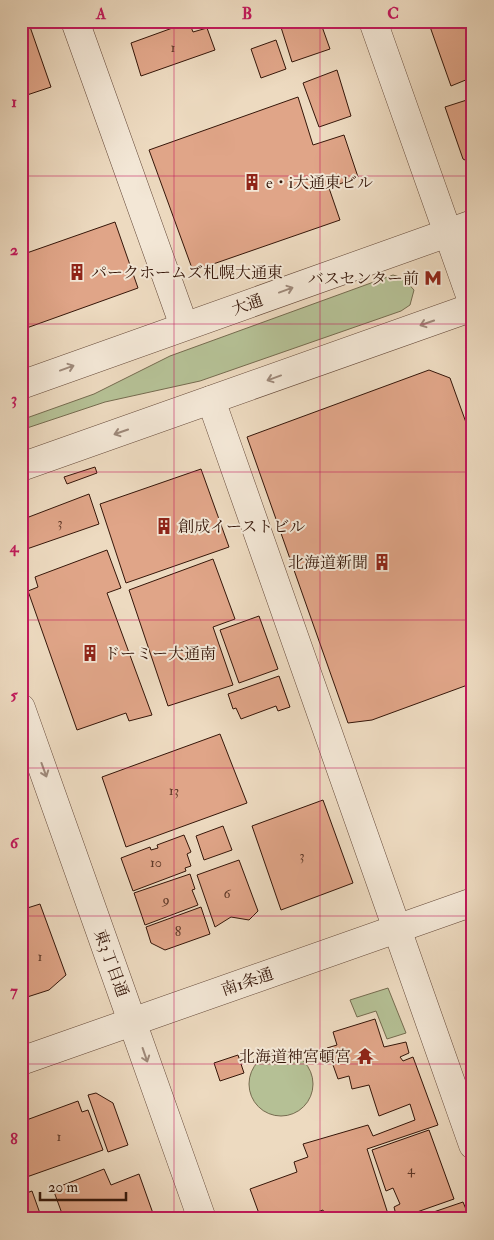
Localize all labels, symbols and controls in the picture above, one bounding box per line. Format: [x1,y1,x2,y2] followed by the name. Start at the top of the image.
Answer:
[95,4,107,24] text: A
[242,4,252,24] text: B
[387,4,399,24] text: C
[171,39,176,56] house number: 1
[11,92,17,112] text: 1
[242,172,262,192] building icon: e・i大通東ビル
[266,173,373,193] place label: e・i大通東ビル
[10,240,18,260] text: 2
[67,262,87,282] building icon: パークホームズ札幌大通東
[91,263,283,283] place label: パークホームズ札幌大通東
[423,268,443,288] metro station icon: バスセンター前
[308,269,419,289] place label: バスセンター前
[278,285,293,294] one-way arrow
[229,290,266,320] street label: 大通
[420,319,435,328] one-way arrow
[59,363,74,372] one-way arrow
[267,374,282,383] one-way arrow
[11,389,17,409] text: 3
[113,428,129,437] one-way arrow
[57,514,63,531] house number: 3
[154,516,174,536] building icon: 創成イーストビル
[178,517,305,537] place label: 創成イーストビル
[9,537,20,557] text: 4
[372,552,392,572] building icon: 北海道新聞
[288,553,368,573] place label: 北海道新聞
[80,643,100,663] building icon: ドーミー大通南
[104,644,216,664] place label: ドーミー大通南
[10,685,18,705] text: 5
[39,762,49,778] one-way arrow
[169,782,179,799] house number: 13
[10,833,20,853] text: 6
[299,847,305,864] house number: 3
[150,854,162,871] house number: 10
[223,885,231,902] house number: 6
[161,891,170,908] house number: 9
[175,923,182,940] house number: 8
[90,927,132,1000] street label: 東3丁目通
[38,948,43,965] house number: 1
[219,964,276,1000] street label: 南1条通
[10,981,18,1001] text: 7
[355,1046,375,1066] temple icon: 北海道神宮頓宮
[141,1047,150,1062] one-way arrow
[239,1047,351,1067] place label: 北海道神宮頓宮
[57,1128,62,1145] house number: 1
[10,1129,18,1149] text: 8
[407,1161,416,1178] house number: 4
[40,1170,126,1202] scale bar
[48,1178,78,1197] text: 20 m

